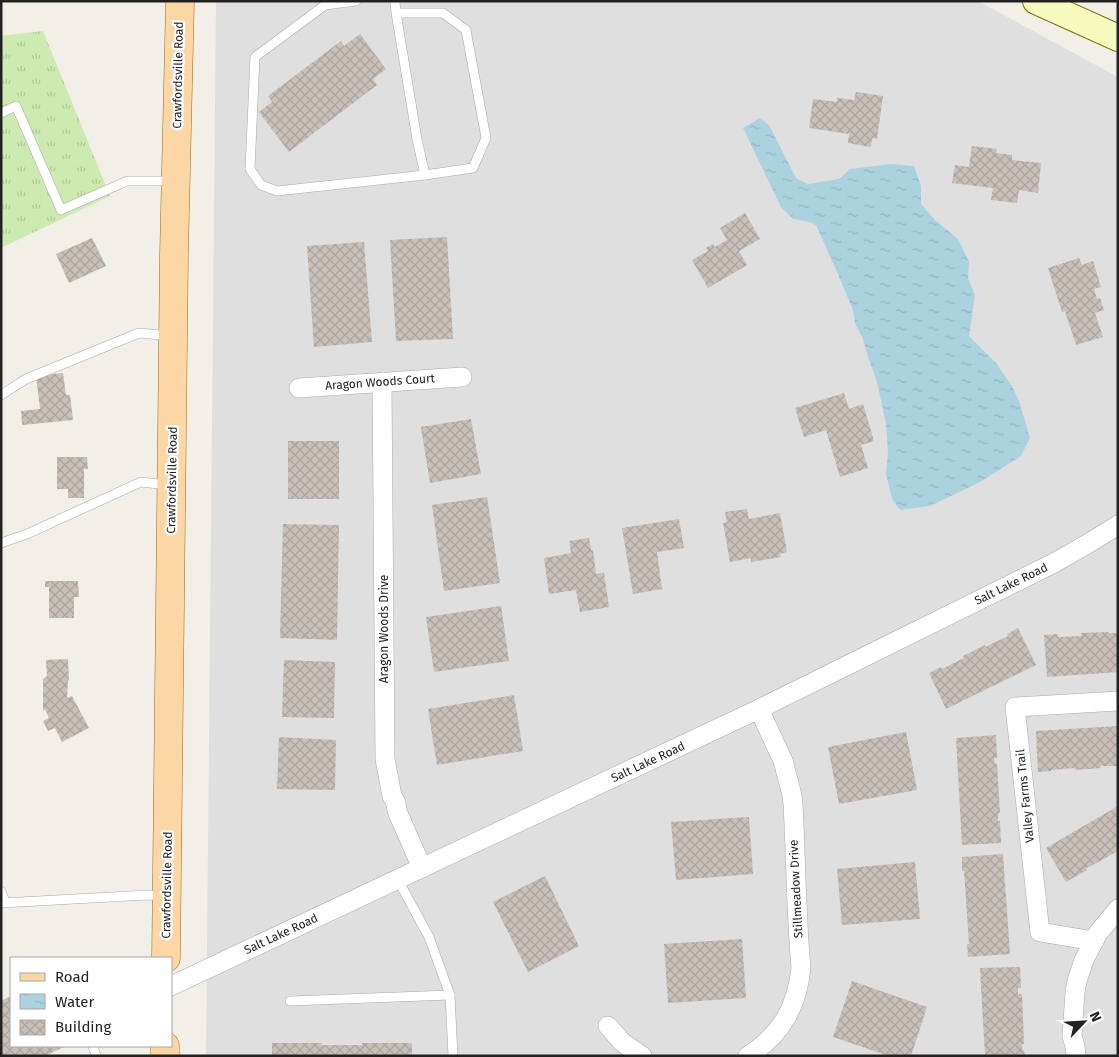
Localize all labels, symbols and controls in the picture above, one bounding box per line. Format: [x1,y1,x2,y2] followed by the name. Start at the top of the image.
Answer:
[170,21,186,129] street label: Crawfordsville Road
[325,371,436,393] street label: Aragon Woods Court
[164,426,180,534] street label: Crawfordsville Road
[972,560,1050,608] street label: Salt Lake Road
[377,575,391,683] street label: Aragon Woods Drive
[609,739,687,785] street label: Salt Lake Road
[1013,748,1037,843] street label: Valley Farms Trail
[159,831,175,939] street label: Crawfordsville Road
[786,839,806,939] street label: Stillmeadow Drive
[242,911,320,957] street label: Salt Lake Road
[10,957,172,1047] legend
[55,968,90,986] text: Road
[55,993,94,1011] text: Water
[1059,997,1109,1047] north arrow
[1086,1009,1105,1025] text: N
[55,1018,111,1036] text: Building

